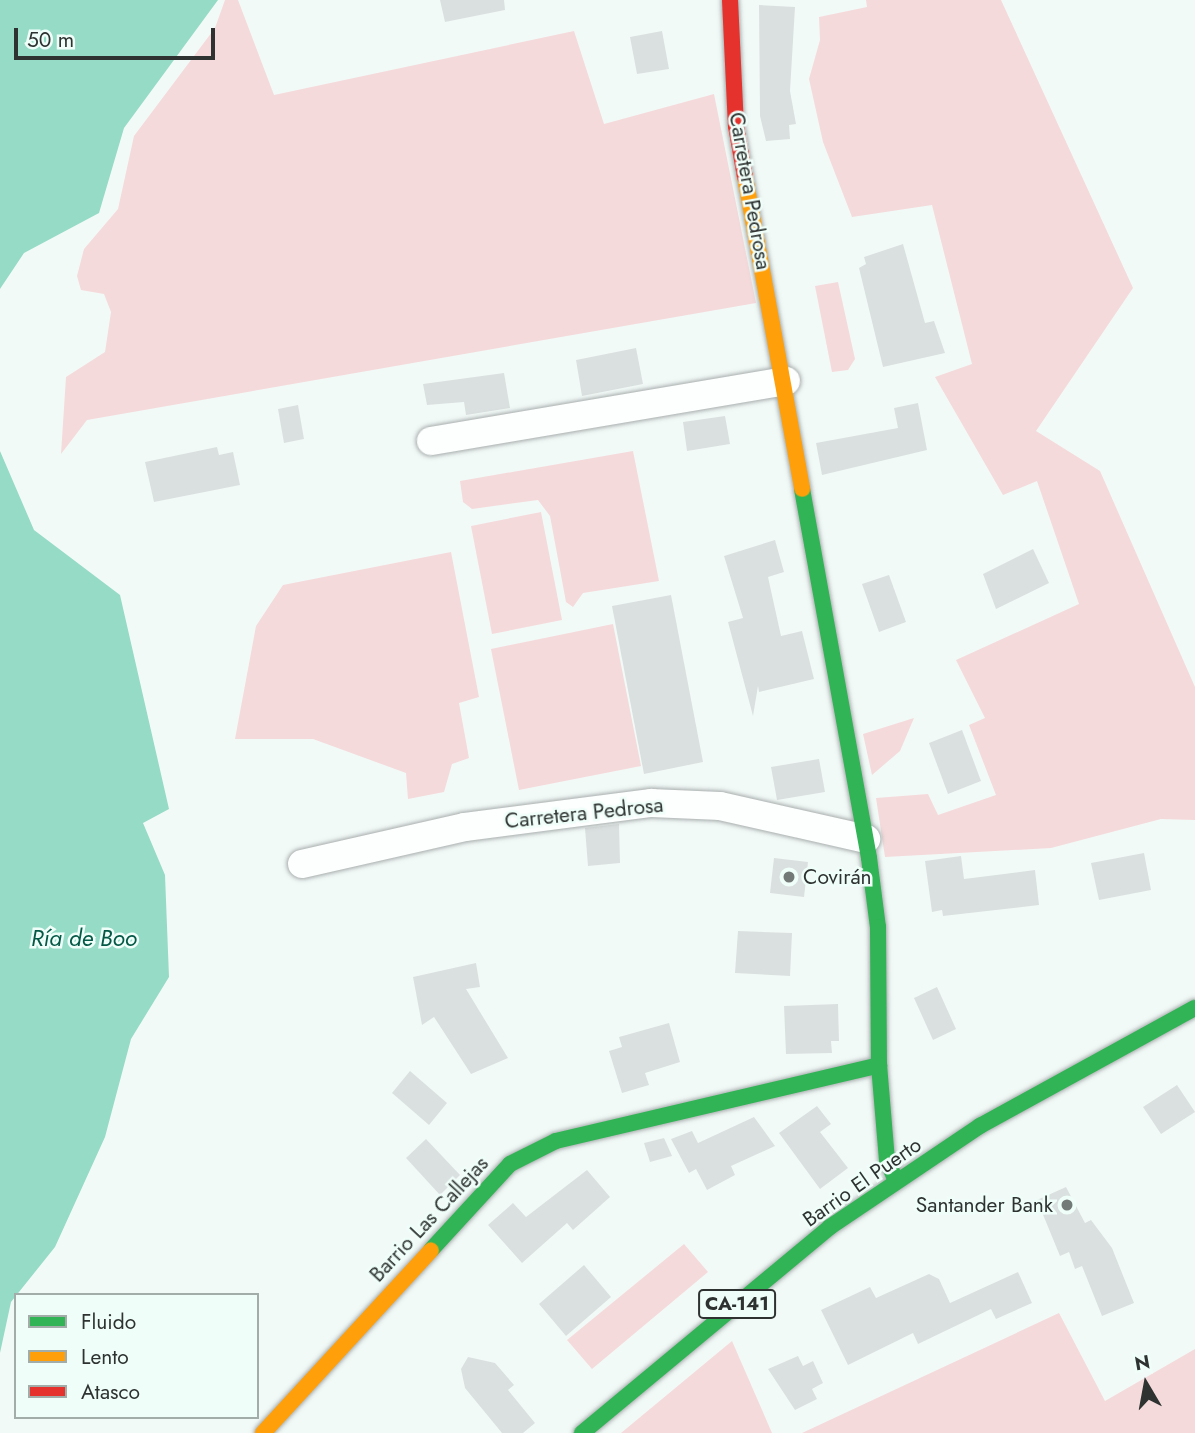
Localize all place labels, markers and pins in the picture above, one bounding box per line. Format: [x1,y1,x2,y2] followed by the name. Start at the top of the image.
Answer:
[803,864,872,890] place label: Covirán
[781,869,797,885] marker: Covirán
[916,1192,1053,1218] place label: Santander Bank
[1059,1197,1075,1213] marker: Santander Bank

